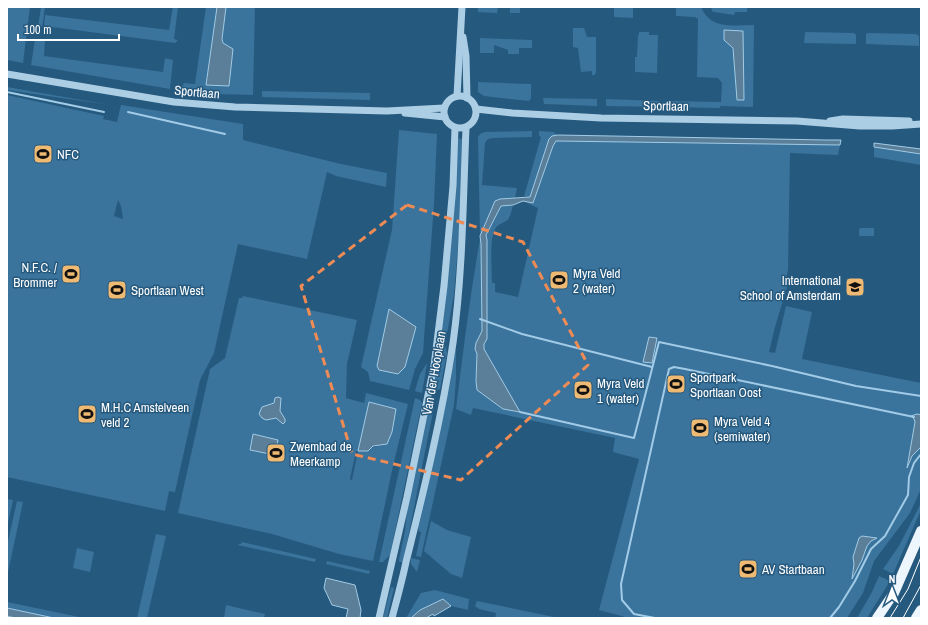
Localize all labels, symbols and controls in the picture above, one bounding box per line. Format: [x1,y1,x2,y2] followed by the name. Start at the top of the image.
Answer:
[18,16,119,42] scale bar
[24,22,51,38] text: 100 m
[174,82,221,102] street label: Sportlaan
[643,97,689,115] street label: Sportlaan
[32,143,54,165] sports icon: NFC
[57,146,79,163] place label: NFC
[13,259,57,291] place label: N.F.C. / Brommer
[60,263,82,285] sports icon: N.F.C. / Brommer
[573,265,620,297] place label: Myra Veld 2 (water)
[548,269,570,291] sports icon: Myra Veld 2 (water)
[740,272,841,304] place label: International School of Amsterdam
[844,276,866,298] school or university icon: International School of Amsterdam
[106,279,128,301] sports icon: Sportlaan West
[131,282,204,299] place label: Sportlaan West
[418,330,450,416] street label: Van der Hooplaan
[690,369,761,401] place label: Sportpark Sportlaan Oost
[665,373,687,395] sports icon: Sportpark Sportlaan Oost
[597,375,644,407] place label: Myra Veld 1 (water)
[572,379,594,401] sports icon: Myra Veld 1 (water)
[101,399,189,431] place label: M.H.C Amstelveen veld 2
[76,403,98,425] sports icon: M.H.C Amstelveen veld 2
[714,413,771,445] place label: Myra Veld 4 (semiwater)
[689,417,711,439] sports icon: Myra Veld 4 (semiwater)
[290,438,352,470] place label: Zwembad de Meerkamp
[265,442,287,464] sports icon: Zwembad de Meerkamp
[737,558,759,580] sports icon: AV Startbaan
[761,561,825,578] place label: AV Startbaan
[872,569,912,609] north arrow
[889,572,895,586] text: N

